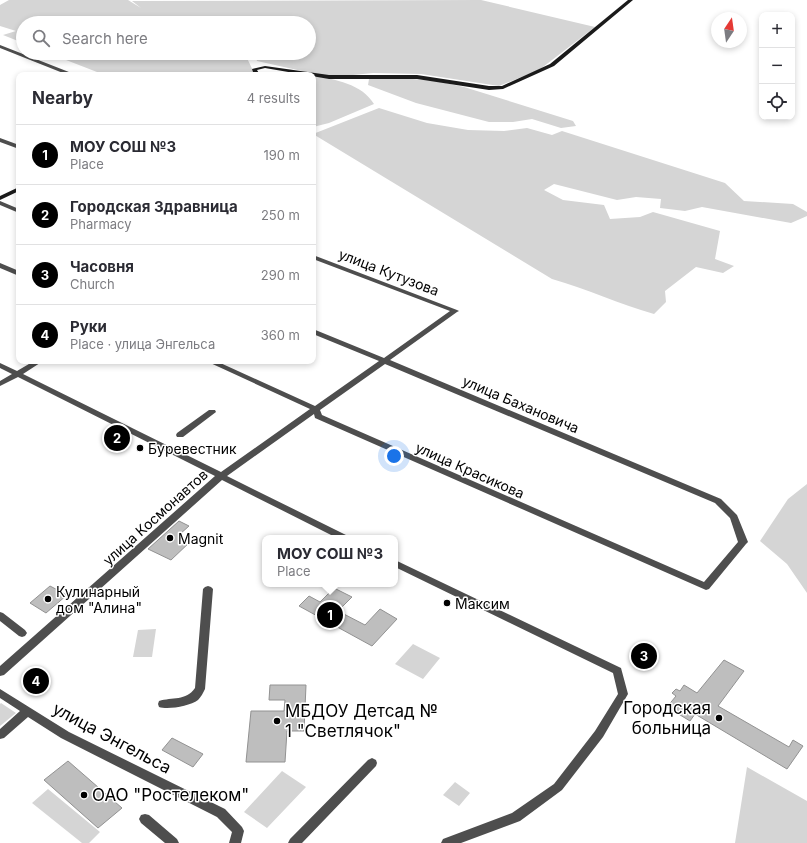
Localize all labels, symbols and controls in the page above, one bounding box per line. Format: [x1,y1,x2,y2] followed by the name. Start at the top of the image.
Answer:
[711,12,747,48] north arrow
[759,12,795,120] map controls
[759,12,795,48] button: +
[16,16,316,60] search box
[30,27,52,49] icon: search
[62,29,148,48] text: Search here
[759,48,795,84] button: −
[759,84,795,120] button: locate
[32,88,93,108] text: Nearby
[247,90,300,106] text: 4 results
[70,137,176,156] text: МОУ СОШ №3
[42,147,48,163] text: 1
[263,147,300,163] text: 190 m
[70,156,104,172] text: Place
[70,197,238,216] text: Городская Здравница
[41,207,49,223] text: 2
[261,207,300,223] text: 250 m
[70,216,132,232] text: Pharmacy
[336,245,442,299] street label: улица Кутузова
[70,257,134,276] text: Часовня
[41,267,49,283] text: 3
[261,267,300,283] text: 290 m
[70,276,115,292] text: Church
[70,317,107,336] text: Руки
[41,327,49,343] text: 4
[261,327,300,343] text: 360 m
[70,336,215,352] text: Place · улица Энгельса
[460,372,582,436] street label: улица Бахановича
[104,423,130,453] pin: 2
[413,438,527,502] street label: улица Красикова
[148,440,237,457] place label: Буревестник
[135,443,145,453] marker: Буревестник
[384,446,404,466] your location
[99,466,211,568] street label: улица Космонавтов
[178,530,224,547] place label: Magnit
[165,533,175,543] marker: Magnit
[262,535,398,587] popup
[277,544,383,563] text: МОУ СОШ №3
[277,563,311,579] text: Place
[56,583,142,616] place label: Кулинарный дом "Алина"
[43,594,53,604] marker: Кулинарный дом "Алина"
[455,595,510,612] place label: Максим
[442,598,452,608] marker: Максим
[317,600,343,630] pin: 1
[631,641,657,671] pin: 3
[23,666,49,696] pin: 4
[49,698,175,778] street label: улица Энгельса
[623,698,711,738] place label: Городская больница
[285,701,438,741] place label: МБДОУ Детсад № 1 "Светлячок"
[714,713,724,723] marker: Городская больница
[272,716,282,726] marker: МБДОУ Детсад № 1 "Светлячок"
[92,785,249,805] place label: ОАО "Ростелеком"
[79,790,89,800] marker: ОАО "Ростелеком"

